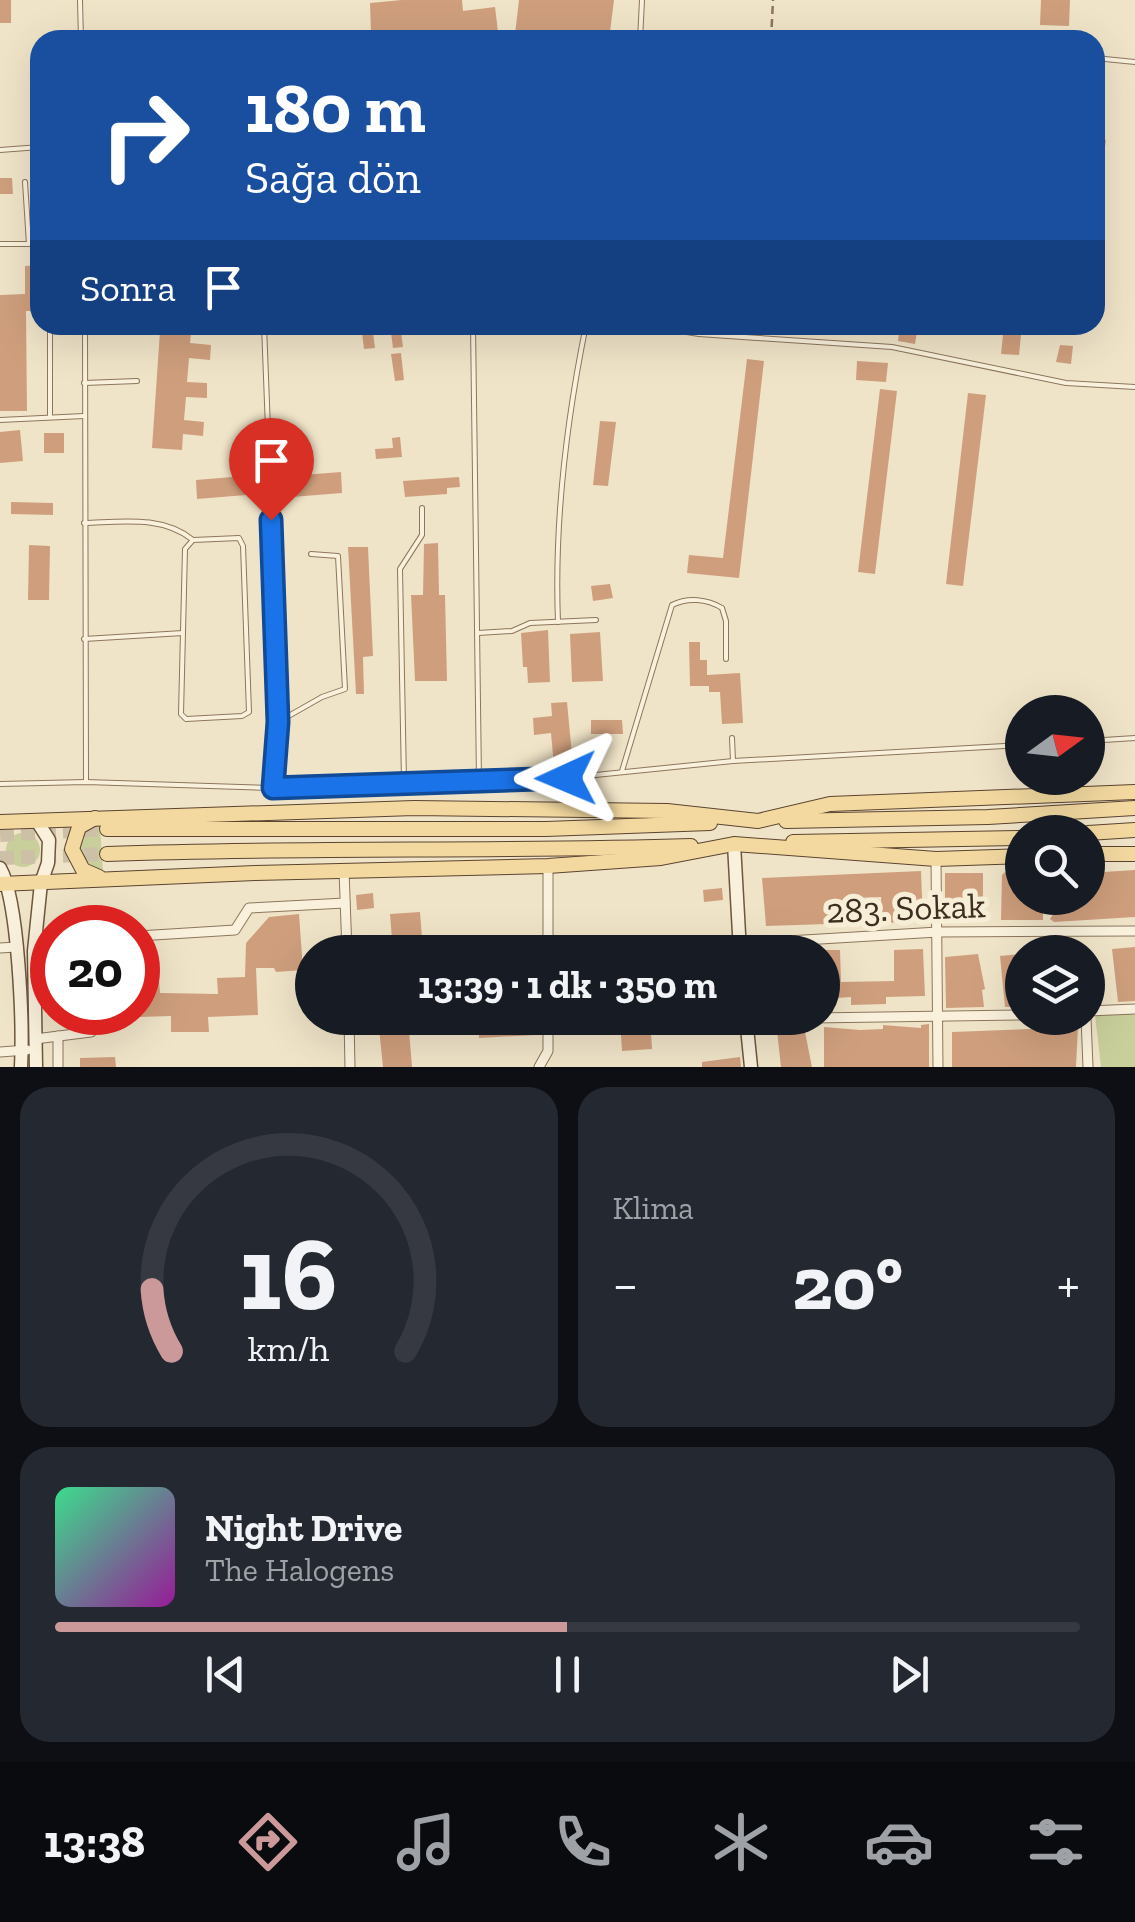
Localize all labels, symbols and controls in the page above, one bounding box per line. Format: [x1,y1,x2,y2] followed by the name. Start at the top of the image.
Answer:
[245,66,426,150] text: 180 m
[80,70,210,200] icon: right
[245,151,421,205] text: Sağa dön
[196,260,251,315] icon: arrive
[80,265,176,311] text: Sonra
[229,418,314,521] pin
[244,433,299,488] icon: arrive
[1005,695,1105,795] north arrow
[1005,695,1105,1035] map controls
[514,726,618,830] position arrow
[1005,815,1105,915] button: search
[826,884,986,932] street label: 283. Sokak
[30,905,160,1035] speed limit sign: 20
[1005,935,1105,1035] button: layers
[418,962,717,1008] text: 13:39 · 1 dk · 350 m
[613,1189,694,1227] text: Klima
[240,1211,338,1336] text: 16
[792,1238,903,1328] text: 20°
[613,1251,638,1317] text: −
[1057,1251,1080,1317] text: +
[248,1327,330,1370] text: km/h
[205,1505,402,1551] text: Night Drive
[205,1551,394,1589] text: The Halogens
[198,1647,253,1702] icon: previous
[540,1647,595,1702] icon: pause
[882,1647,937,1702] icon: next
[233,1807,303,1877] icon: directions
[391,1807,461,1877] icon: music
[548,1807,618,1877] icon: phone
[706,1807,776,1877] icon: climate
[864,1807,934,1877] icon: car
[1021,1807,1091,1877] icon: filters
[44,1815,145,1869] text: 13:38

